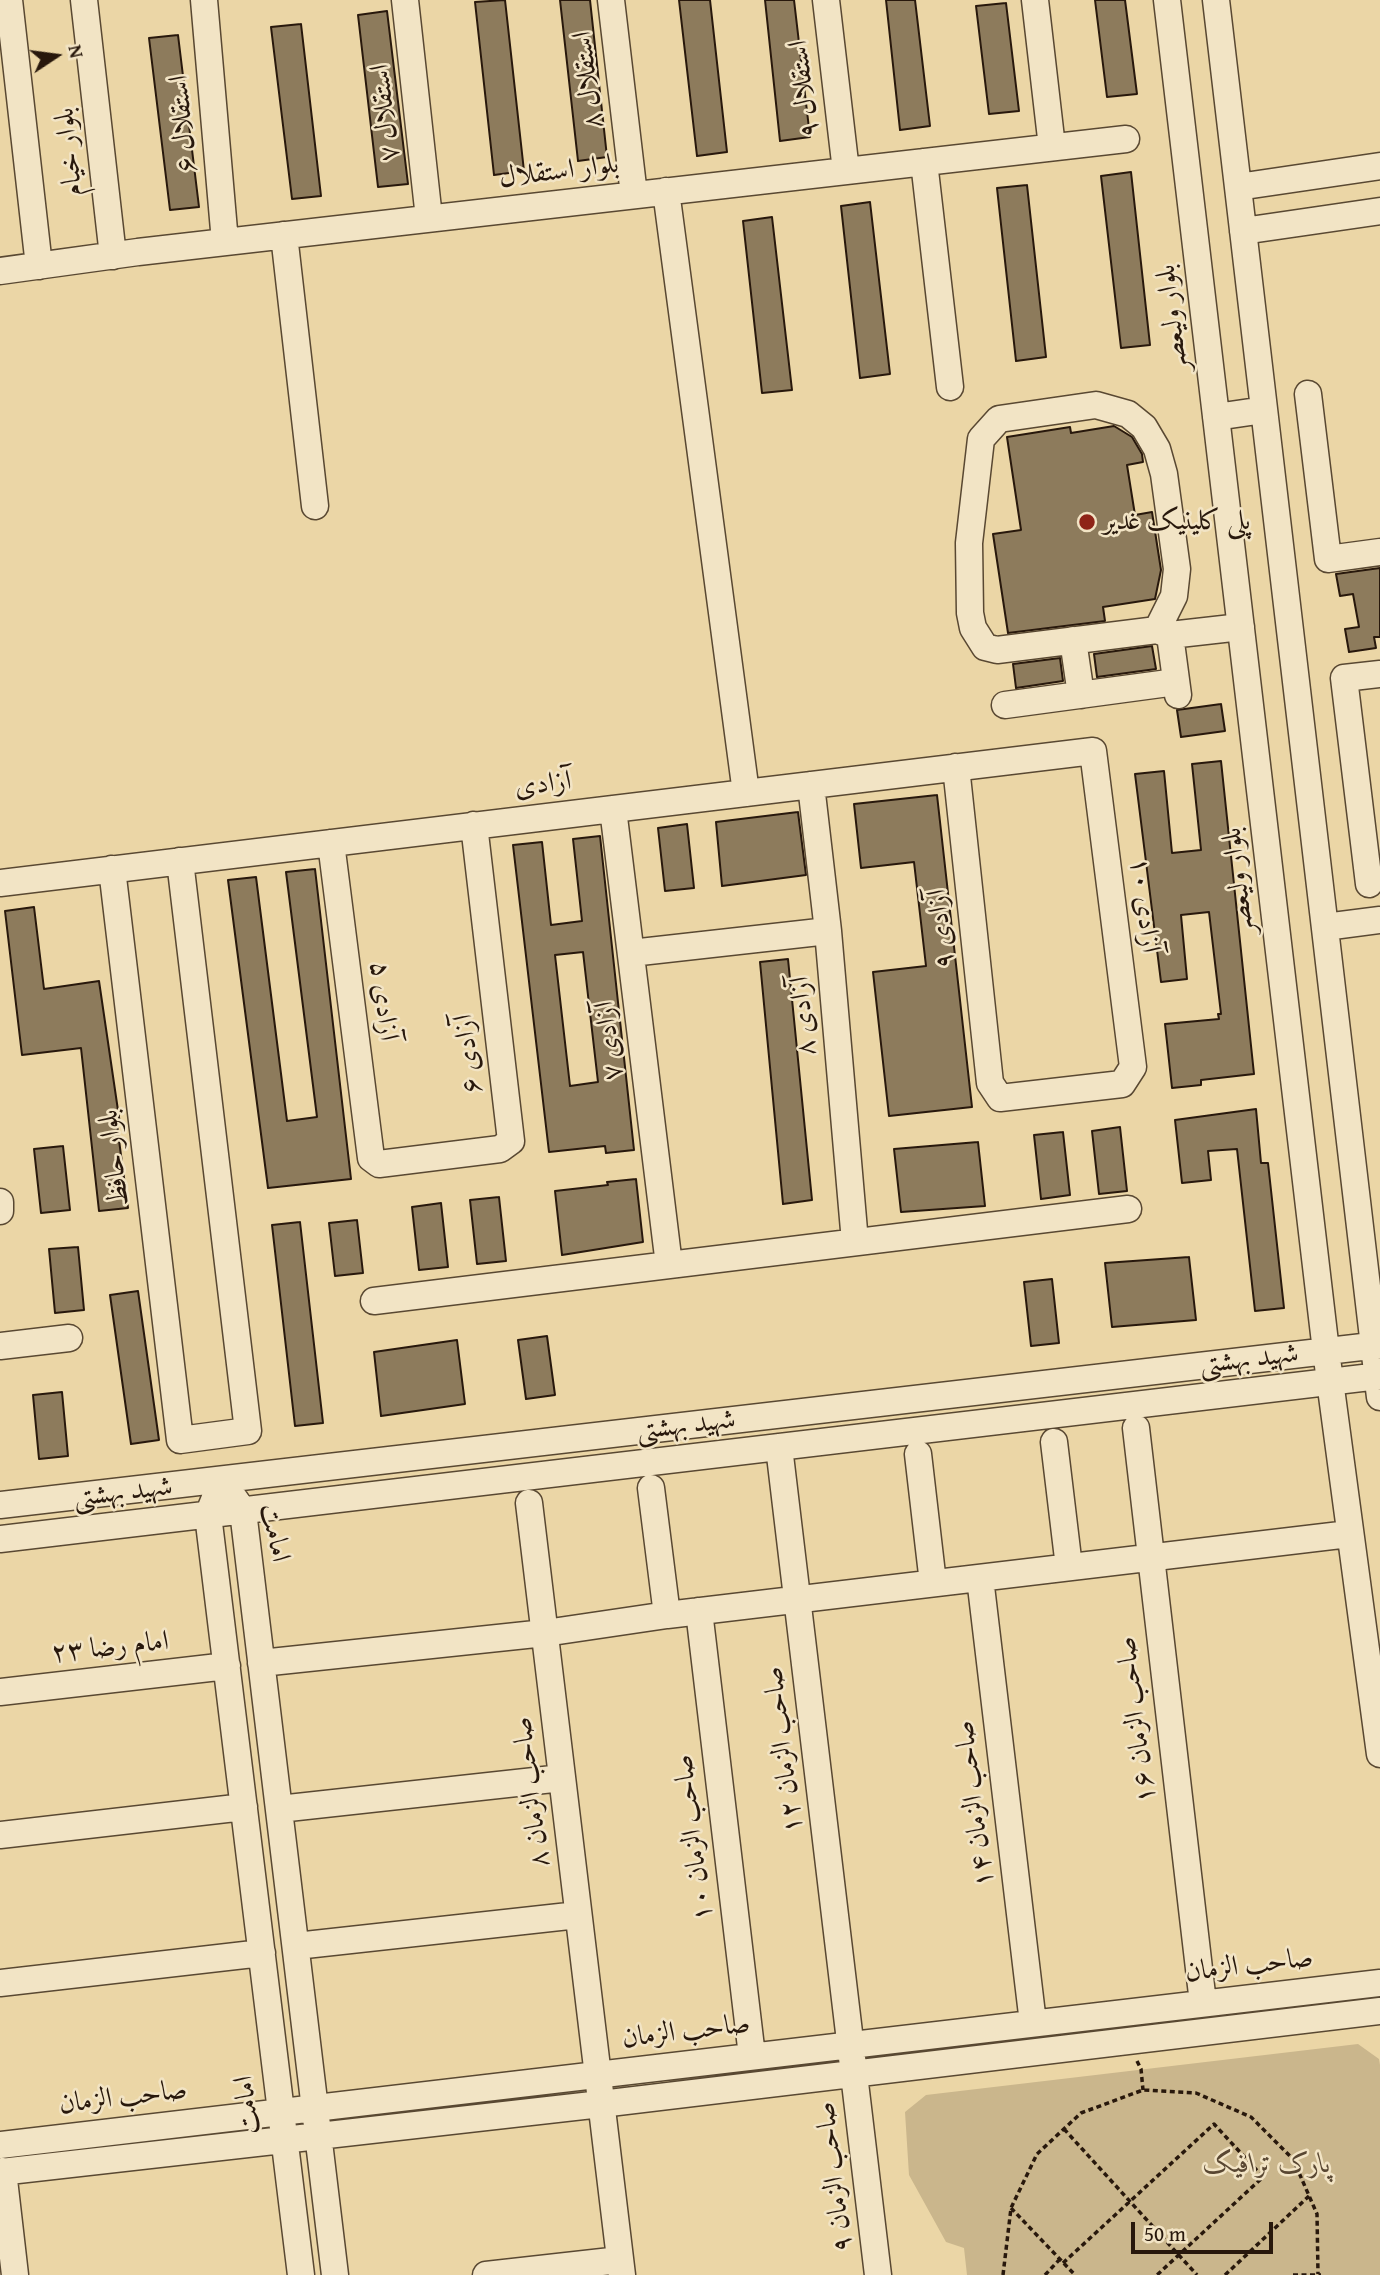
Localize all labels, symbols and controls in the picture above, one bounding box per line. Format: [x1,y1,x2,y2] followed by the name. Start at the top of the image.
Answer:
[21,21,91,91] north arrow
[566,29,612,131] street label: استقلال ۸
[782,38,828,140] street label: استقلال ۹
[61,42,92,61] text: N
[364,62,408,164] street label: استقلال ۷
[163,74,205,174] street label: استقلال ۶
[49,106,91,198] street label: بلوار خیام
[497,148,621,196] street label: بلوار استقلال
[1150,262,1196,374] street label: بلوار ولیعصر
[1103,505,1251,539] place label: پلی کلینیک غدیر
[1077,512,1097,532] marker: پلی کلینیک غدیر
[513,765,573,805] street label: آزادی
[1216,825,1262,937] street label: بلوار ولیعصر
[1121,855,1167,955] street label: آزادی ۱۰
[921,888,963,970] street label: آزادی ۹
[361,959,405,1043] street label: آزادی ۵
[784,975,824,1057] street label: آزادی ۸
[588,999,632,1083] street label: آزادی ۷
[447,1012,491,1096] street label: آزادی ۶
[92,1108,138,1208] street label: بلوار حافظ
[1197,1337,1301,1383] street label: شهید بهشتی
[634,1403,738,1449] street label: شهید بهشتی
[71,1470,175,1516] street label: شهید بهشتی
[251,1501,297,1565] street label: امامت
[49,1625,171,1671] street label: امام رضا ۲۳
[1110,1635,1164,1805] street label: صاحب الزمان ۱۶
[757,1665,811,1835] street label: صاحب الزمان ۱۲
[506,1715,558,1869] street label: صاحب الزمان ۸
[948,1719,1002,1889] street label: صاحب الزمان ۱۴
[667,1753,721,1923] street label: صاحب الزمان ۱۰
[1183,1941,1315,1991] street label: صاحب الزمان
[620,2007,752,2057] street label: صاحب الزمان
[57,2073,189,2123] street label: صاحب الزمان
[228,2074,268,2136] street label: امامت
[809,2100,861,2254] street label: صاحب الزمان ۹
[1203,2148,1331,2182] park label: پارک ترافیک
[1135,2208,1277,2252] scale bar
[1144,2218,1186,2249] text: 50 m

